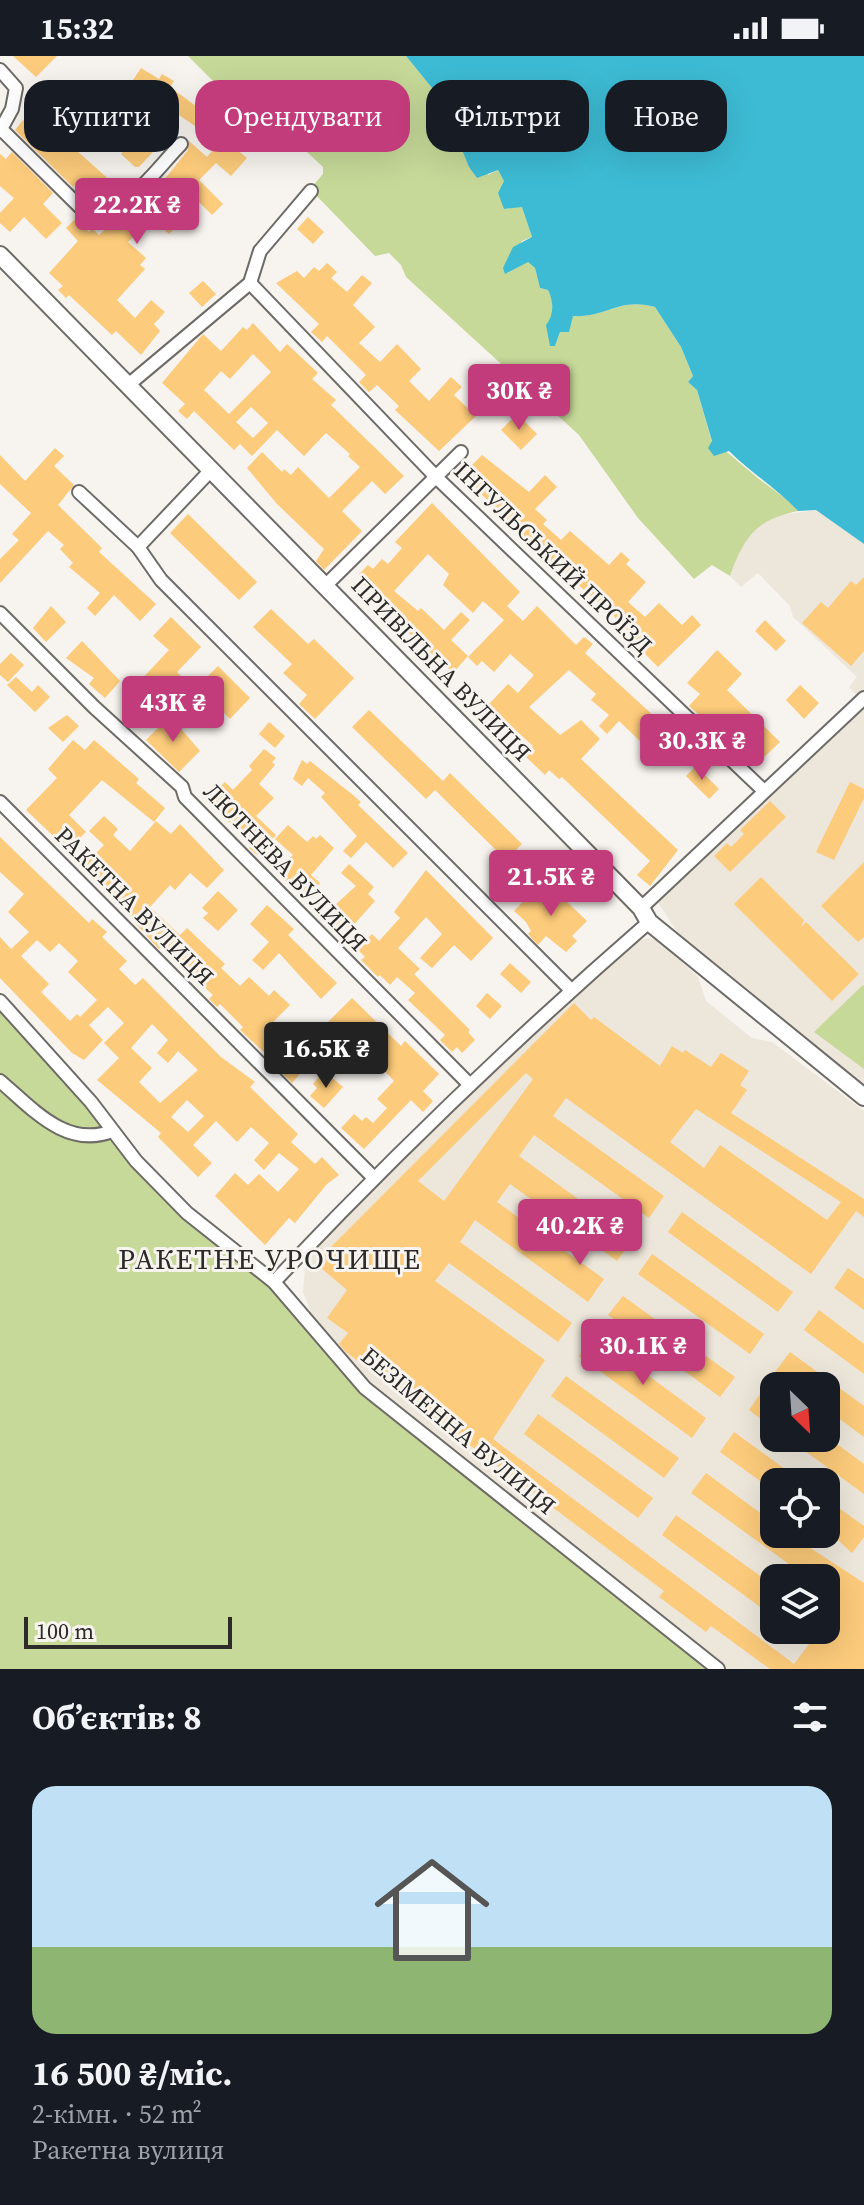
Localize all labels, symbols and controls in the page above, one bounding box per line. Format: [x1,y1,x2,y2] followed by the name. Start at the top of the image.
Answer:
[40,8,114,49] text: 15:32
[24,80,179,152] chip: Купити
[195,80,410,152] chip: Орендувати
[426,80,589,152] chip: Фільтри
[605,80,727,152] chip: Нове
[63,178,211,246] pin: 22.2K ₴
[93,186,181,222] text: 22.2K ₴
[463,364,575,432] pin: 30K ₴
[486,372,552,408] text: 30K ₴
[447,454,660,661] street label: ІНГУЛЬСЬКИЙ ПРОЇЗД
[344,569,538,768] street label: ПРИВІЛЬНА ВУЛИЦЯ
[117,676,229,744] pin: 43K ₴
[140,684,206,720] text: 43K ₴
[628,714,776,782] pin: 30.3K ₴
[658,722,746,758] text: 30.3K ₴
[196,775,375,958] street label: ЛЮТНЕВА ВУЛИЦЯ
[48,819,221,992] street label: РАКЕТНА ВУЛИЦЯ
[477,850,625,918] pin: 21.5K ₴
[507,858,595,894] text: 21.5K ₴
[252,1022,400,1090] pin: 16.5K ₴
[282,1030,370,1066] text: 16.5K ₴
[506,1199,654,1267] pin: 40.2K ₴
[536,1207,624,1243] text: 40.2K ₴
[118,1240,422,1278] district label: РАКЕТНЕ УРОЧИЩЕ
[569,1319,717,1387] pin: 30.1K ₴
[599,1327,687,1363] text: 30.1K ₴
[354,1339,562,1522] street label: БЕЗІМЕННА ВУЛИЦЯ
[760,1372,840,1452] north arrow
[760,1372,840,1644] map controls
[760,1468,840,1548] button: locate
[760,1564,840,1644] button: layers
[24,1613,232,1649] scale bar
[36,1616,94,1646] text: 100 m
[32,1694,202,1740] text: Об’єктів: 8
[788,1695,832,1739] icon: filters
[360,1838,504,1982] icon: home
[32,2050,232,2096] text: 16 500 ₴/міс.
[32,2096,202,2132] text: 2-кімн. · 52 m²
[32,2132,224,2168] text: Ракетна вулиця

